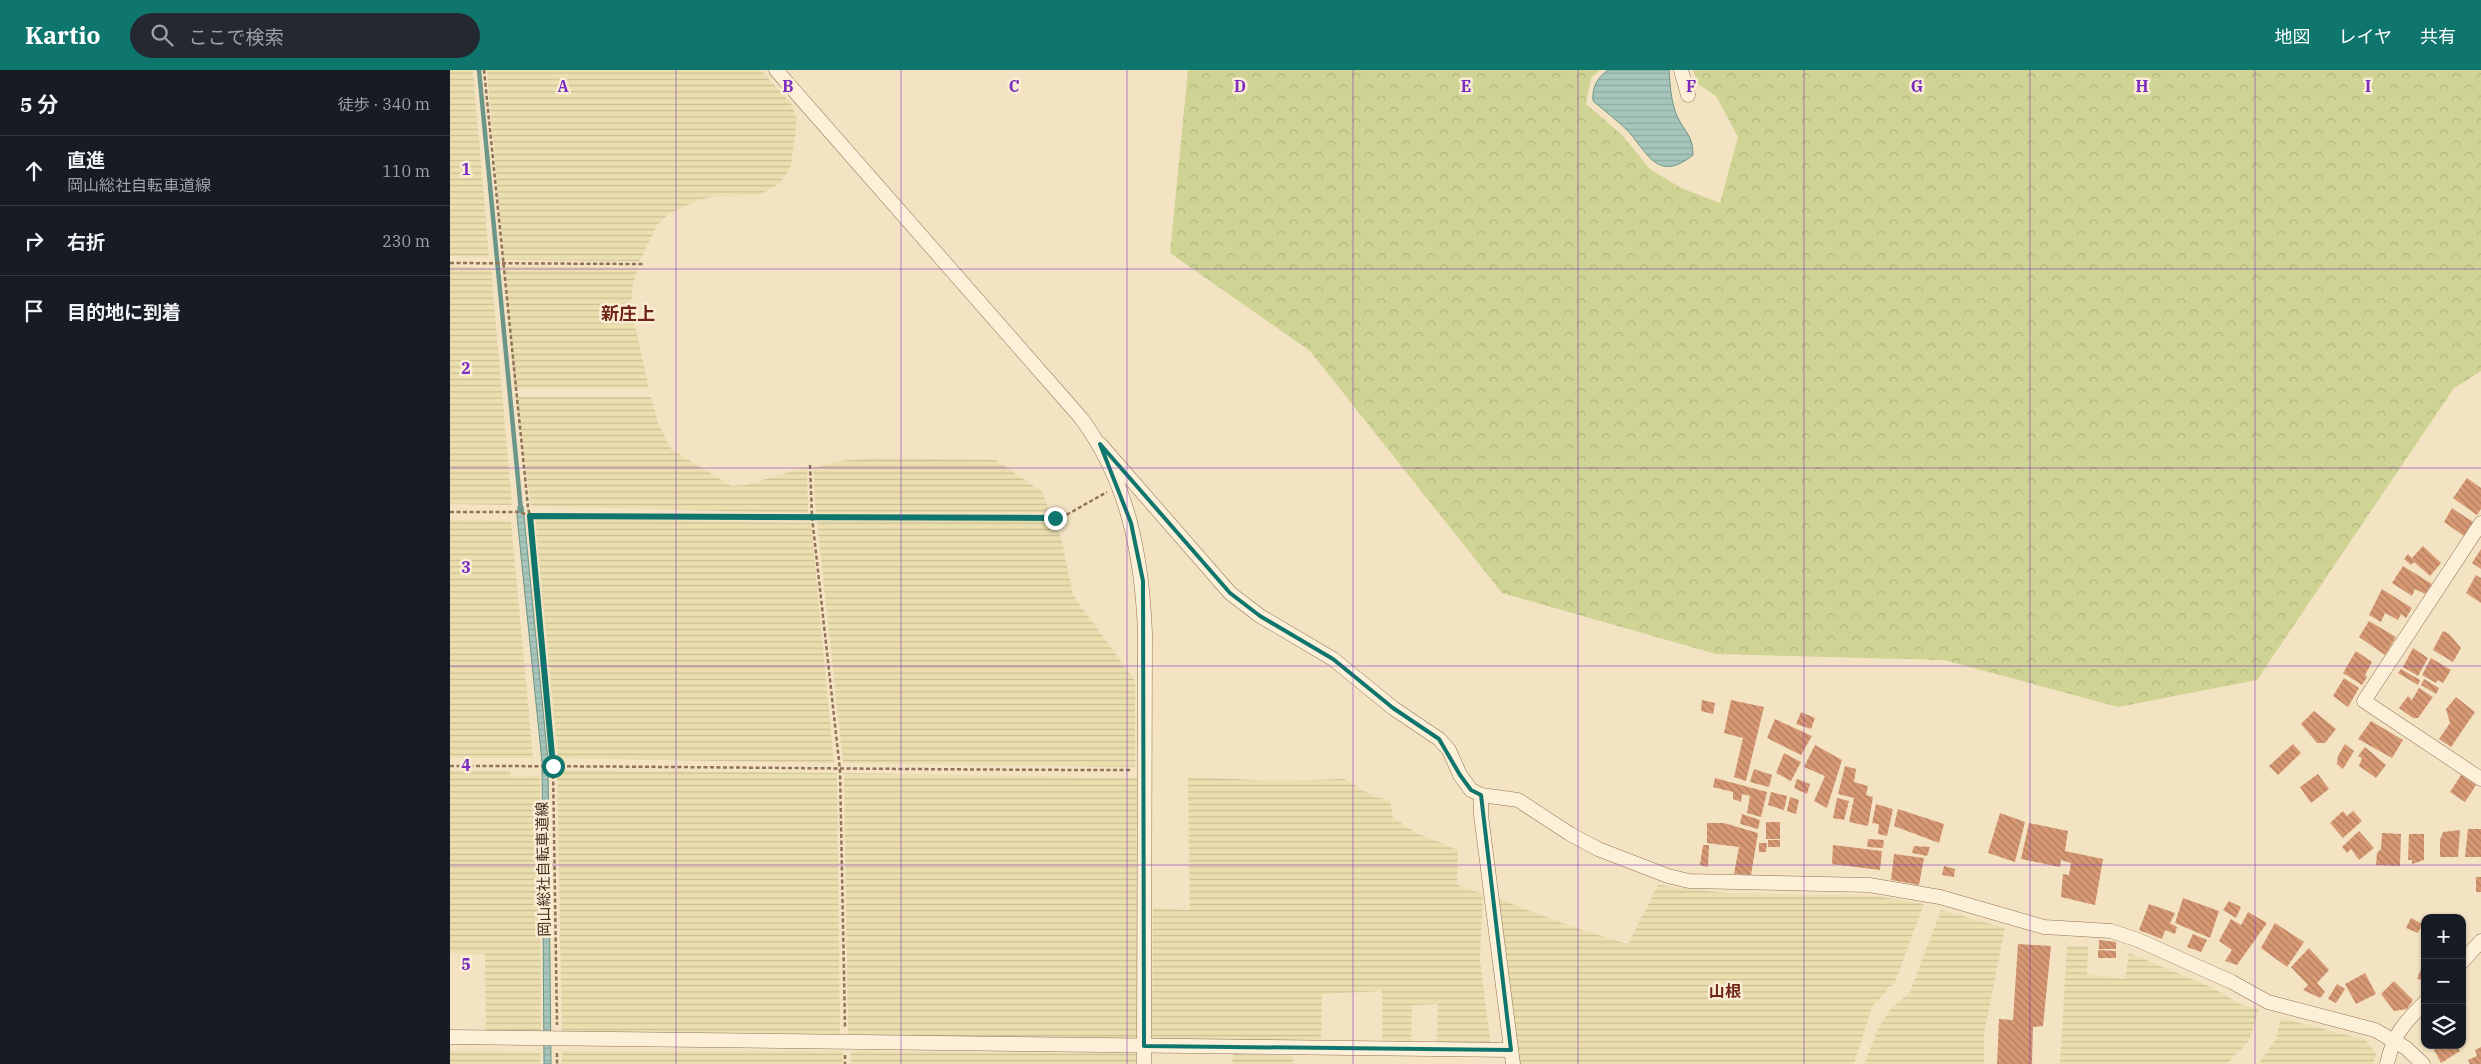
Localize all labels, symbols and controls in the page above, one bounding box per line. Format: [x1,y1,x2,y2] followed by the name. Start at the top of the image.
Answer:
[130,13,480,58] search box
[25,19,100,51] text: Kartio
[148,21,176,49] icon: search
[188,25,283,49] text: ここで検索
[2275,25,2311,48] text: 地図
[2339,25,2392,48] text: レイヤ
[2420,25,2456,48] text: 共有
[557,76,569,96] text: A
[782,76,794,96] text: B
[1009,76,1019,96] text: C
[1234,76,1246,96] text: D
[1461,76,1471,96] text: E
[1686,76,1696,96] text: F
[1911,76,1923,96] text: G
[2136,76,2149,96] text: H
[2365,76,2371,96] text: I
[20,90,58,118] text: 5 分
[338,94,430,114] text: 徒歩 · 340 m
[67,148,105,172] text: 直進
[20,157,48,185] icon: ahead
[461,159,471,179] text: 1
[382,161,430,181] text: 110 m
[67,175,211,195] text: 岡山総社自転車道線
[20,227,48,255] icon: right
[67,230,105,254] text: 右折
[382,231,430,251] text: 230 m
[20,297,48,325] icon: arrive
[67,300,181,324] text: 目的地に到着
[601,302,655,325] district label: 新庄上
[461,358,471,378] text: 2
[1044,507,1067,530] route end
[461,557,471,577] text: 3
[461,755,471,775] text: 4
[542,755,565,778] route start
[532,801,554,937] street label: 岡山総社自転車道線
[2421,914,2466,1049] map controls
[2421,914,2466,959] button: +
[461,954,471,974] text: 5
[2421,959,2466,1004] button: −
[1709,981,1741,1001] district label: 山根
[2421,1004,2466,1049] button: layers

